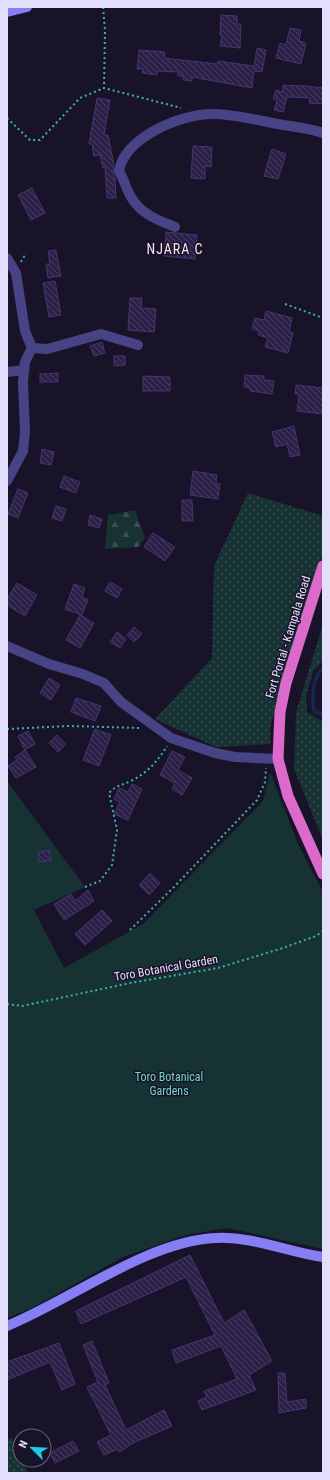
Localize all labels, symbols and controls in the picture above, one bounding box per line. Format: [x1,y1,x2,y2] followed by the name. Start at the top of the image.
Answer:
[146,241,204,257] district label: NJARA C
[263,574,313,700] street label: Fort Portal - Kampala Road
[113,952,219,984] street label: Toro Botanical Garden
[135,1070,203,1098] park label: Toro Botanical Gardens
[12,1428,52,1468] north arrow
[16,1438,31,1450] text: N

